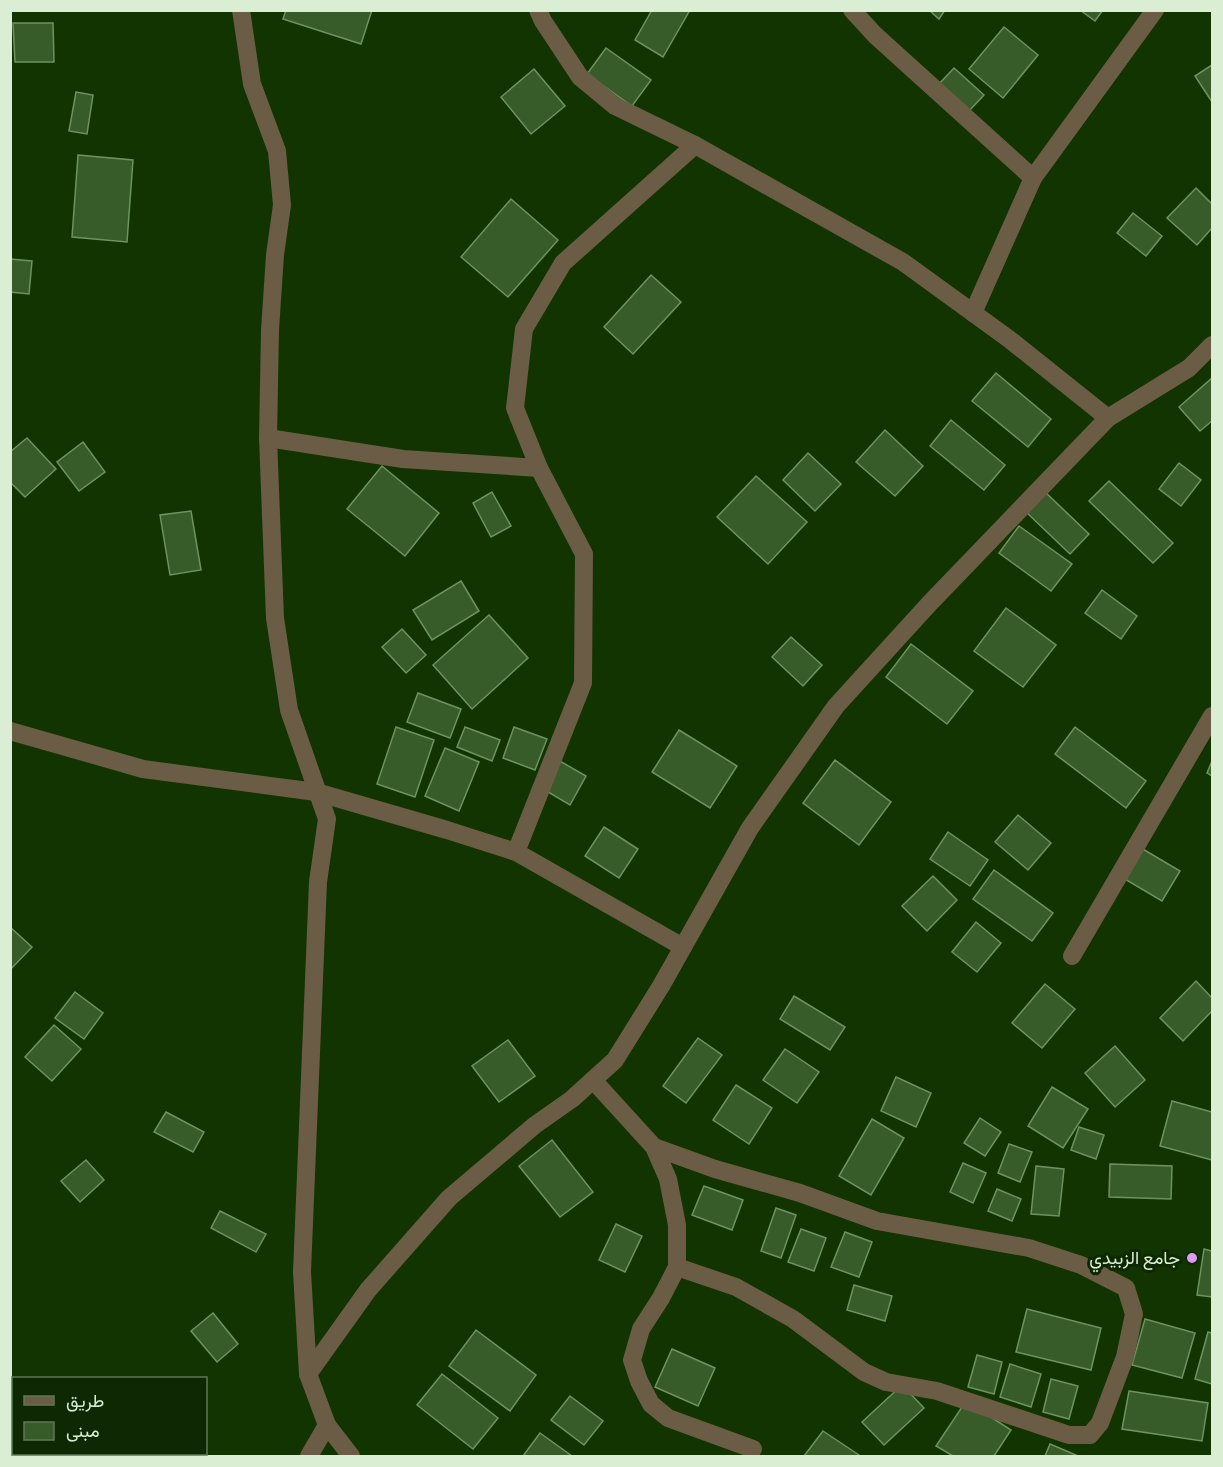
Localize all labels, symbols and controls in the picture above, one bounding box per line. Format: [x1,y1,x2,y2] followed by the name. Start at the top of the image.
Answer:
[1089,1245,1180,1273] place label: جامع الزبيدي
[1185,1251,1199,1265] marker: جامع الزبيدي
[12,1377,207,1455] legend
[66,1388,104,1412] text: طريق
[66,1418,100,1442] text: مبنى

